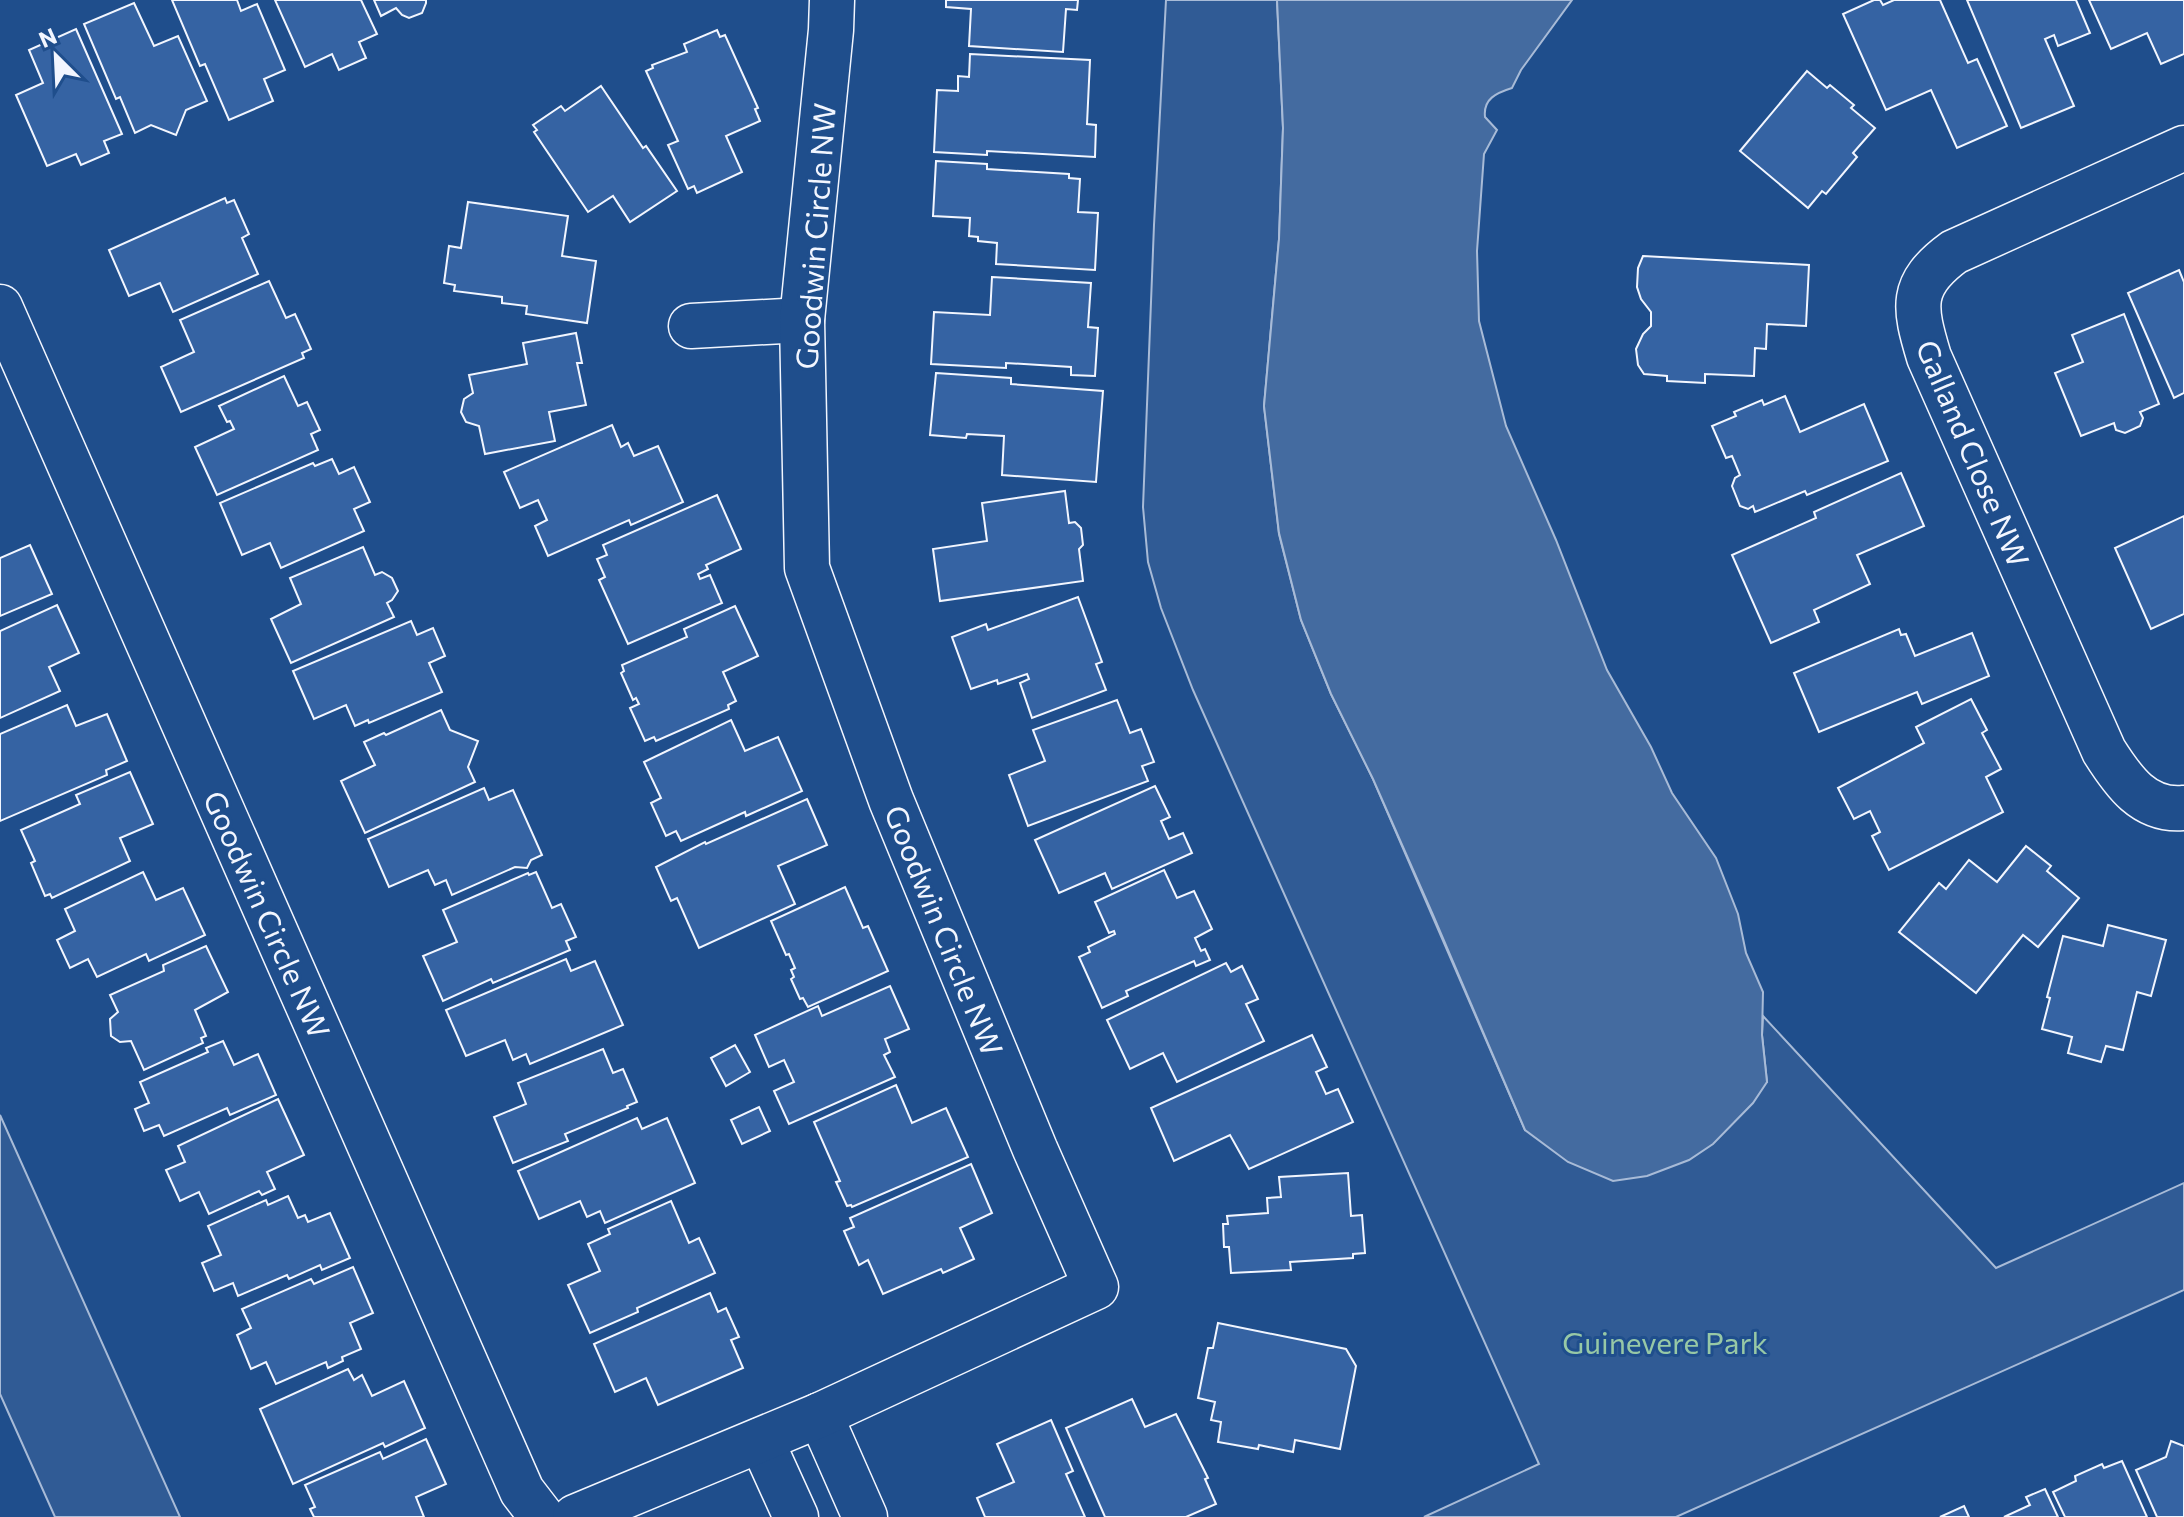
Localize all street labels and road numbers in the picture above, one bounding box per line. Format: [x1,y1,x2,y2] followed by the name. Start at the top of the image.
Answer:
[786,102,842,370] street label: Goodwin Circle NW
[1909,334,2039,572] street label: Galland Close NW
[197,785,339,1043] street label: Goodwin Circle NW
[878,799,1012,1061] street label: Goodwin Circle NW

